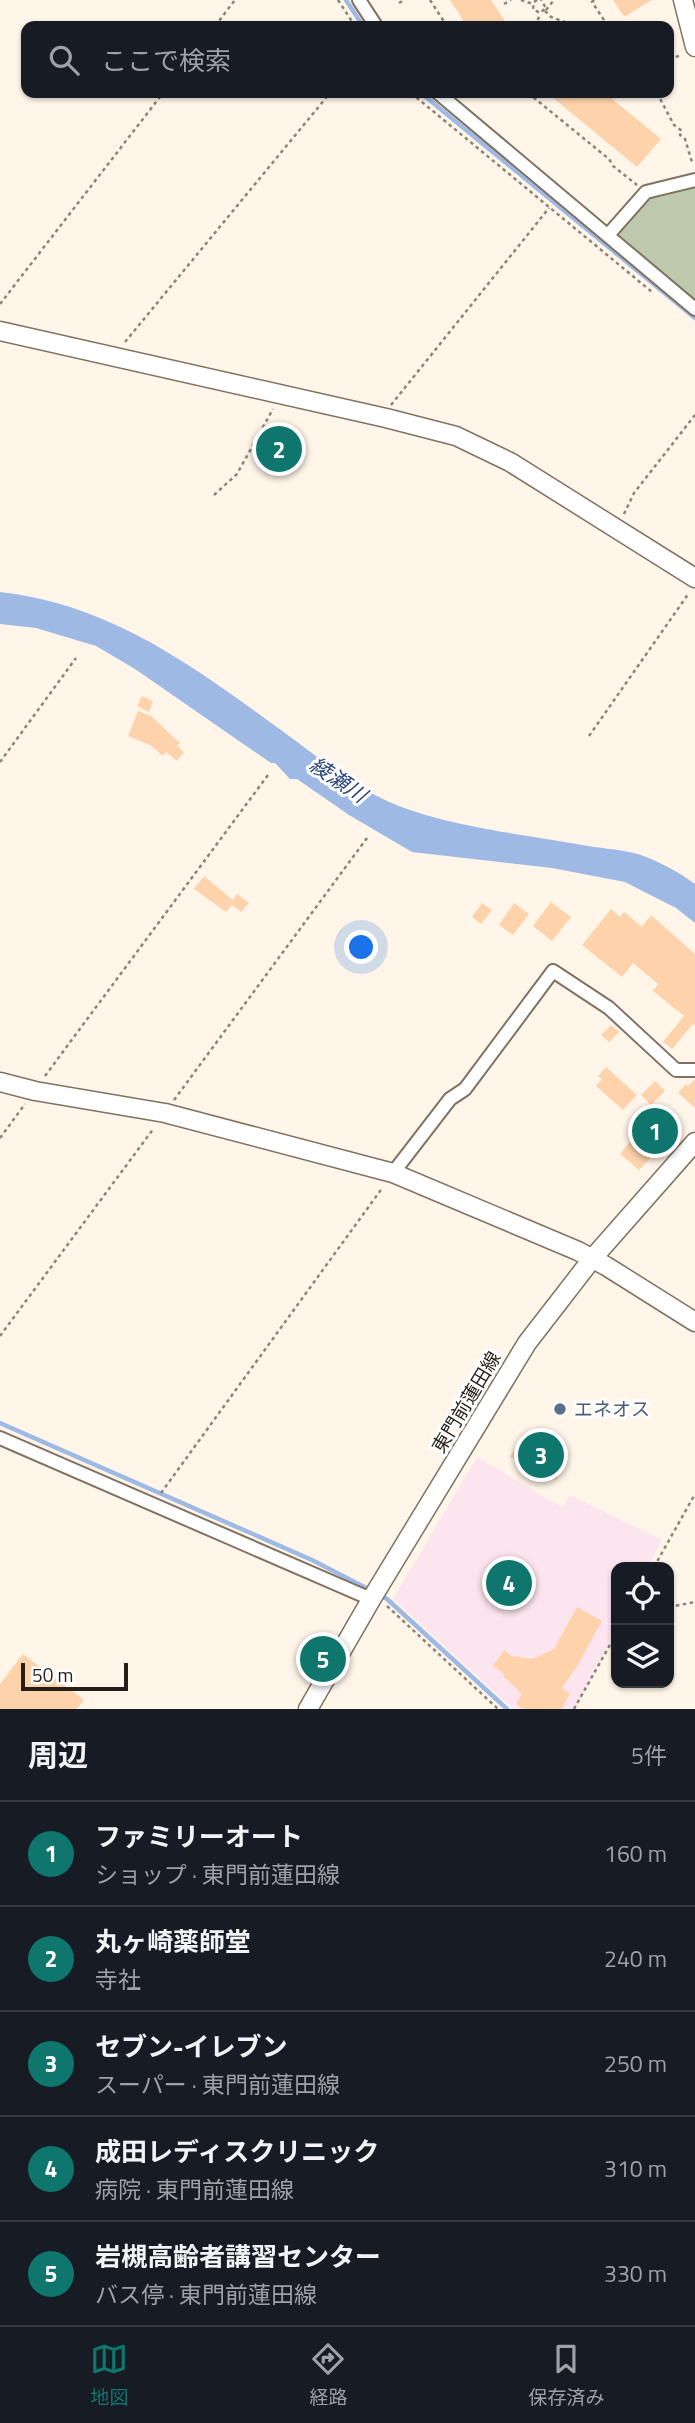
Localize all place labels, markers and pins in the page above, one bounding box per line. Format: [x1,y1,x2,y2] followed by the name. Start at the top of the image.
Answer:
[256,423,302,475] pin: 2
[632,1105,678,1157] pin: 1
[574,1394,650,1423] place label: エネオス
[552,1401,568,1417] marker: エネオス
[518,1429,564,1481] pin: 3
[486,1557,532,1609] pin: 4
[300,1633,346,1685] pin: 5

